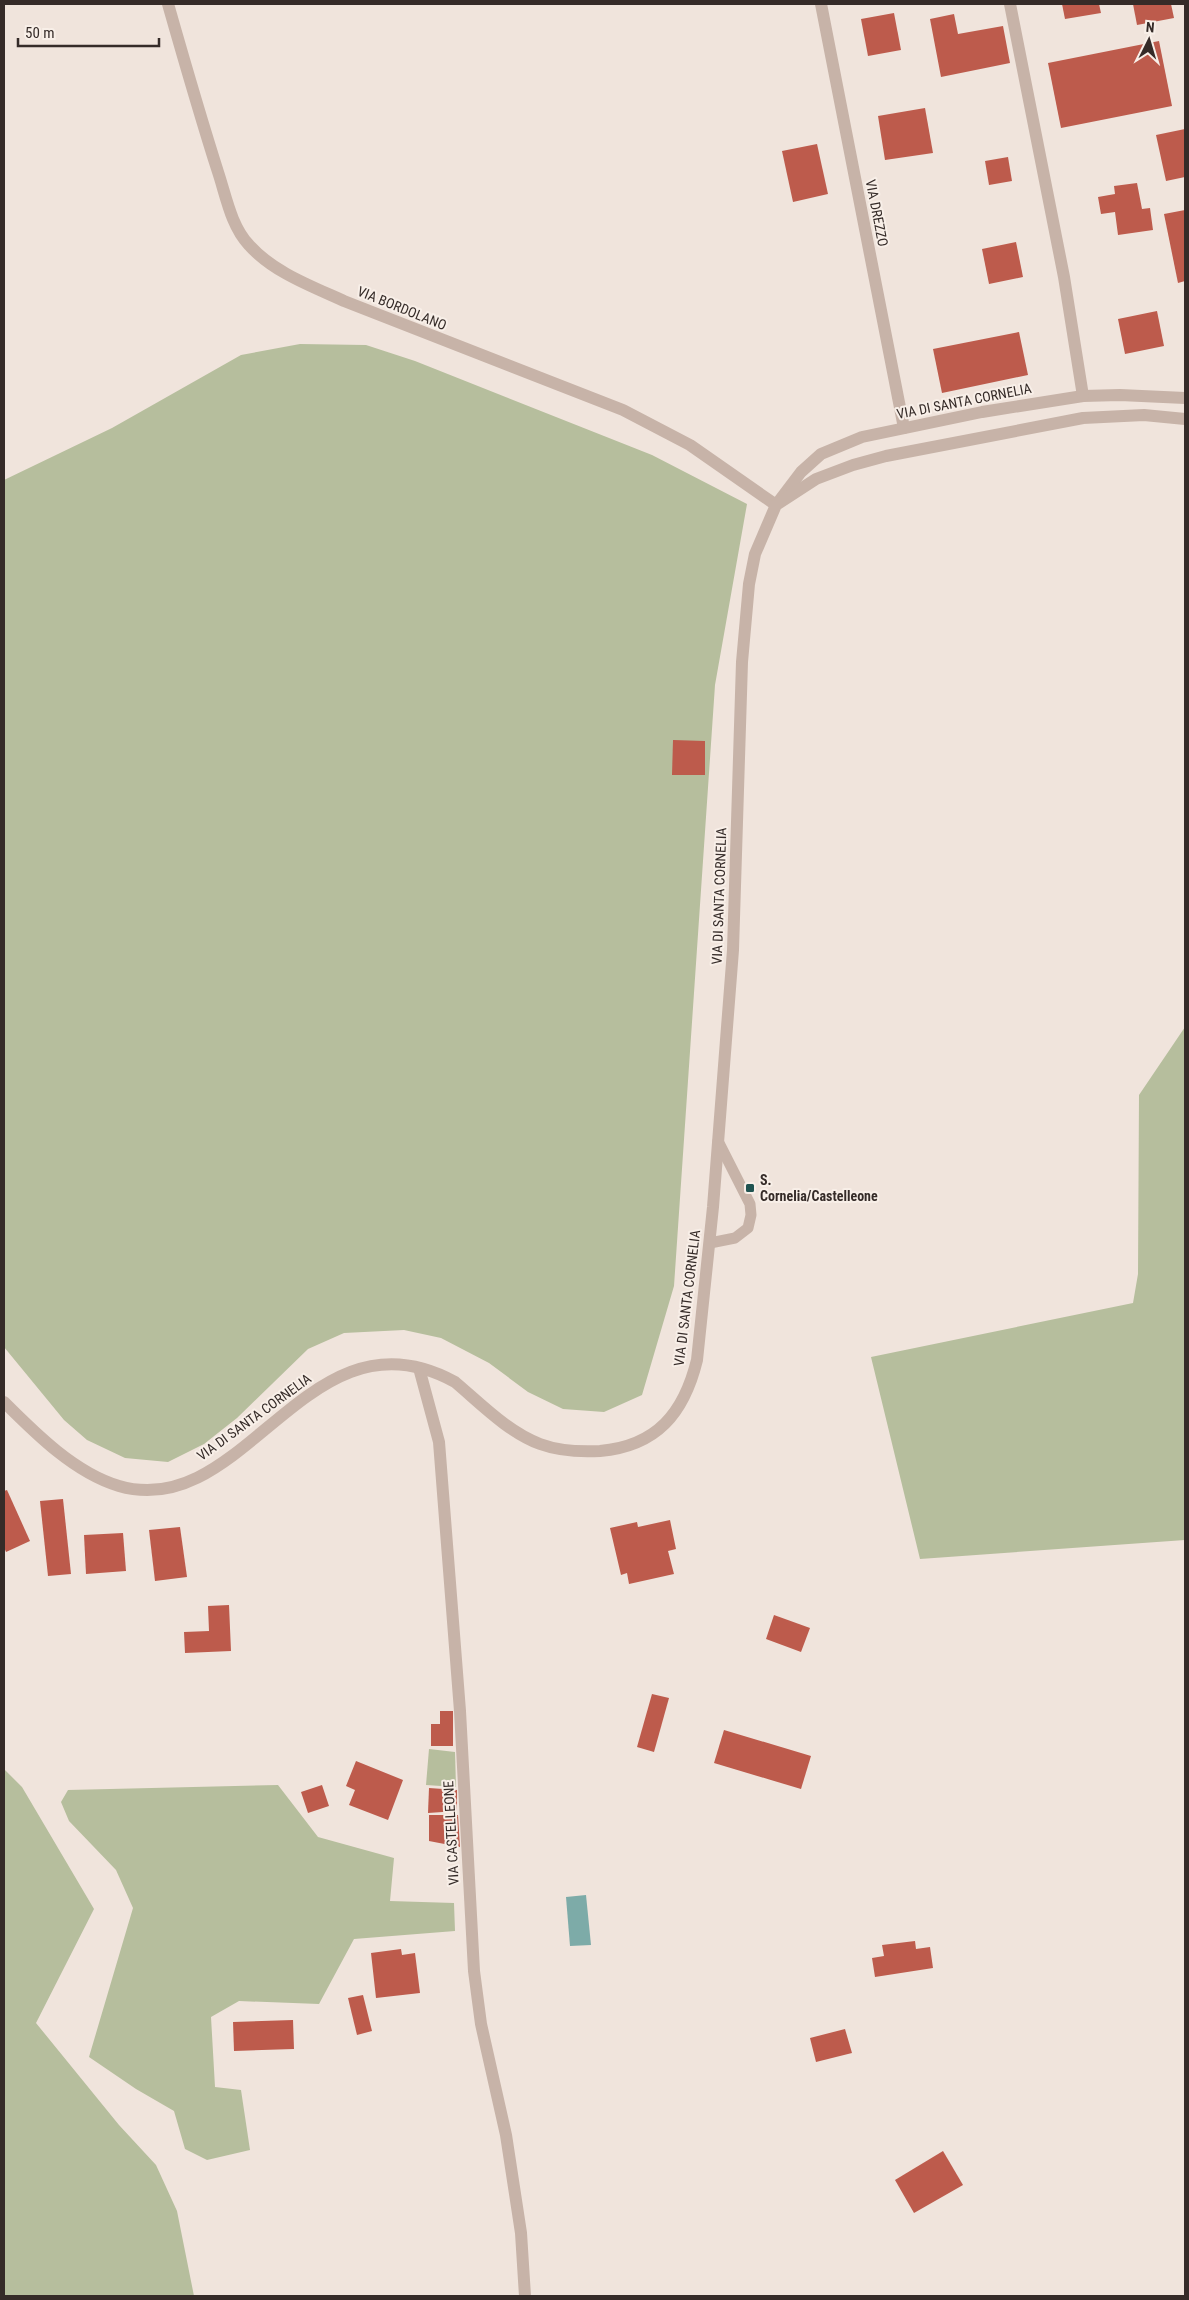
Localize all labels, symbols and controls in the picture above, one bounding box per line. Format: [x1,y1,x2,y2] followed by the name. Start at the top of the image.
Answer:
[18,15,159,47] scale bar
[1124,15,1174,65] north arrow
[1145,19,1155,35] text: N
[25,24,55,42] text: 50 m
[863,178,891,248] street label: VIA DREZZO
[355,283,449,333] street label: VIA BORDOLANO
[895,380,1033,422] street label: VIA DI SANTA CORNELIA
[709,827,729,965] street label: VIA DI SANTA CORNELIA
[760,1172,878,1204] place label: S. Cornelia/Castelleone
[744,1182,756,1194] marker: S. Cornelia/Castelleone
[671,1229,703,1367] street label: VIA DI SANTA CORNELIA
[194,1370,314,1464] street label: VIA DI SANTA CORNELIA
[440,1780,462,1886] street label: VIA CASTELLEONE

